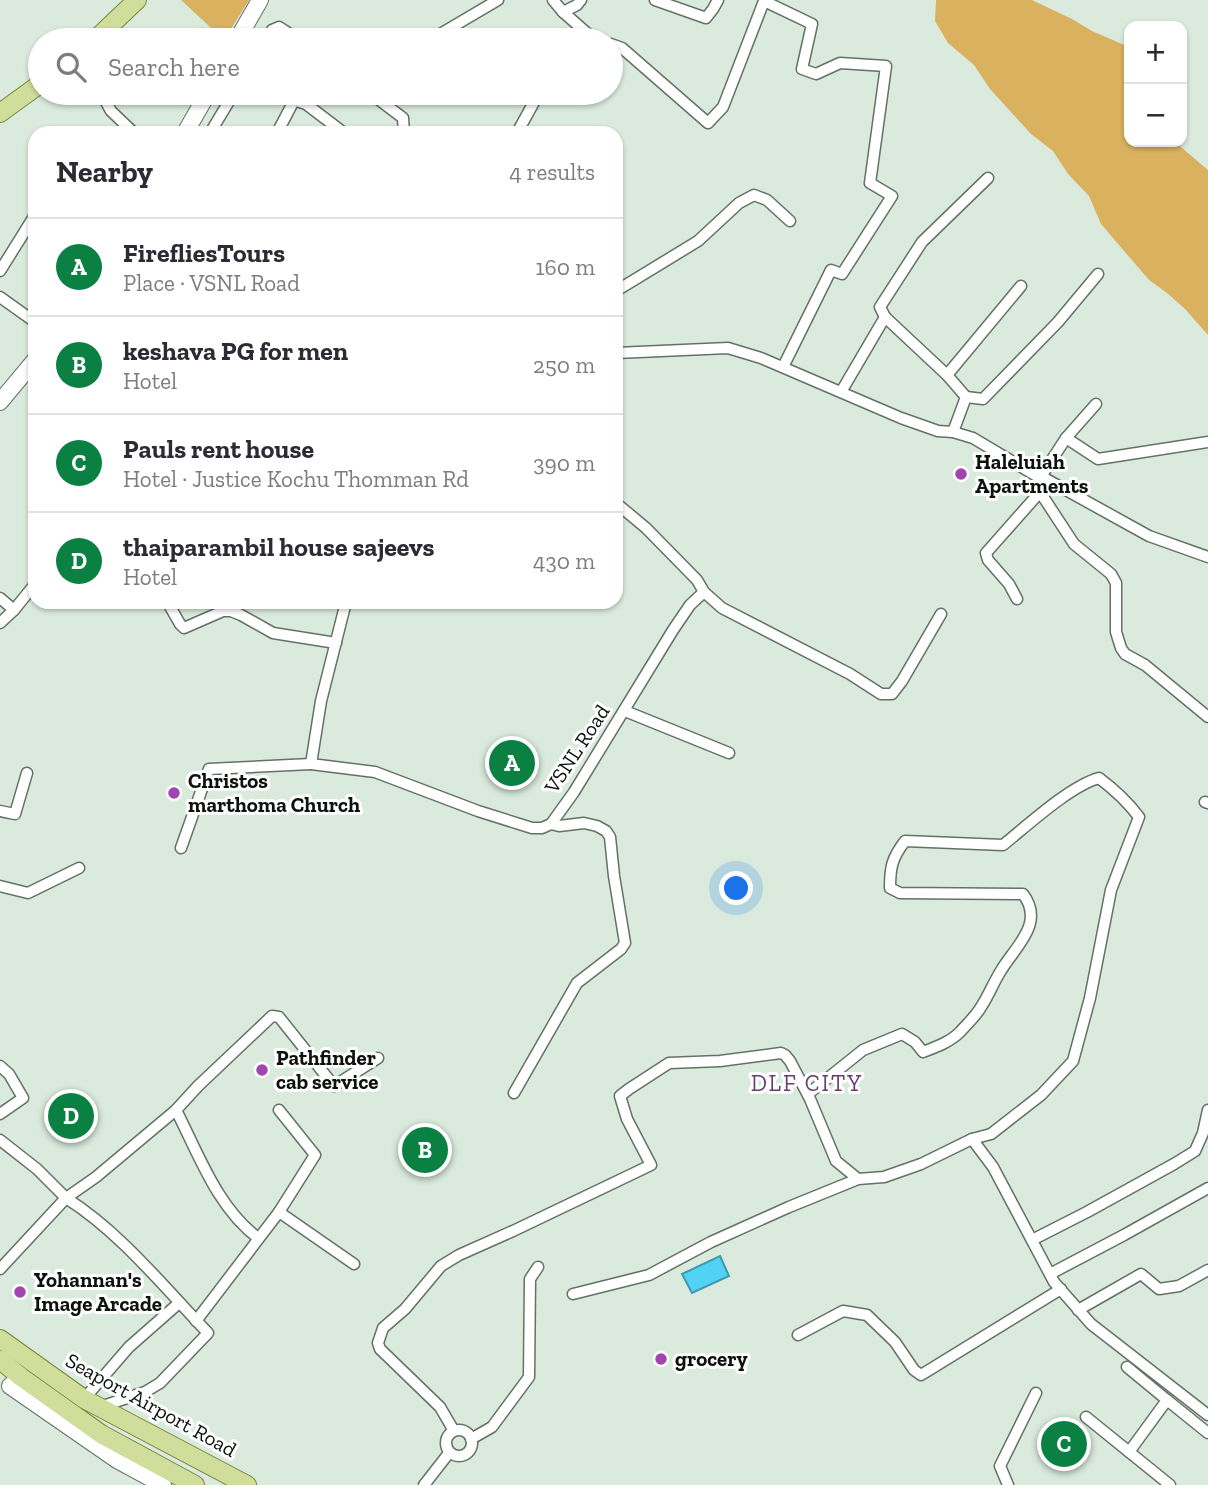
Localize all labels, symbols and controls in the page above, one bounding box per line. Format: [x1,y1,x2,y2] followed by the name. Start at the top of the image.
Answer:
[1124,21,1187,147] map controls
[1124,21,1187,84] button: +
[28,28,623,105] search box
[52,48,90,86] icon: search
[108,51,240,83] text: Search here
[1124,84,1187,147] button: −
[56,154,153,190] text: Nearby
[509,158,595,186] text: 4 results
[123,237,285,269] text: FirefliesTours
[71,253,87,281] text: A
[536,253,595,281] text: 160 m
[123,269,300,297] text: Place · VSNL Road
[123,335,348,367] text: keshava PG for men
[72,351,86,379] text: B
[533,351,595,379] text: 250 m
[123,367,177,395] text: Hotel
[123,433,314,465] text: Pauls rent house
[72,449,86,477] text: C
[533,449,595,477] text: 390 m
[975,449,1089,498] place label: Haleluiah Apartments
[123,465,469,493] text: Hotel · Justice Kochu Thomman Rd
[953,466,969,482] marker: Haleluiah Apartments
[123,531,434,563] text: thaiparambil house sajeevs
[71,547,87,575] text: D
[533,547,595,575] text: 430 m
[123,563,177,591] text: Hotel
[538,699,615,799] street label: VSNL Road
[489,737,535,789] pin: A
[188,768,360,817] place label: Christos marthoma Church
[166,785,182,801] marker: Christos marthoma Church
[719,871,753,905] your location
[276,1045,378,1094] place label: Pathfinder cab service
[254,1062,270,1078] marker: Pathfinder cab service
[751,1069,863,1097] district label: DLF CITY
[48,1090,94,1142] pin: D
[402,1124,448,1176] pin: B
[34,1267,162,1316] place label: Yohannan's Image Arcade
[12,1284,28,1300] marker: Yohannan's Image Arcade
[675,1346,748,1371] place label: grocery
[61,1347,241,1462] street label: Seaport Airport Road
[653,1351,669,1367] marker: grocery
[1041,1418,1087,1470] pin: C

